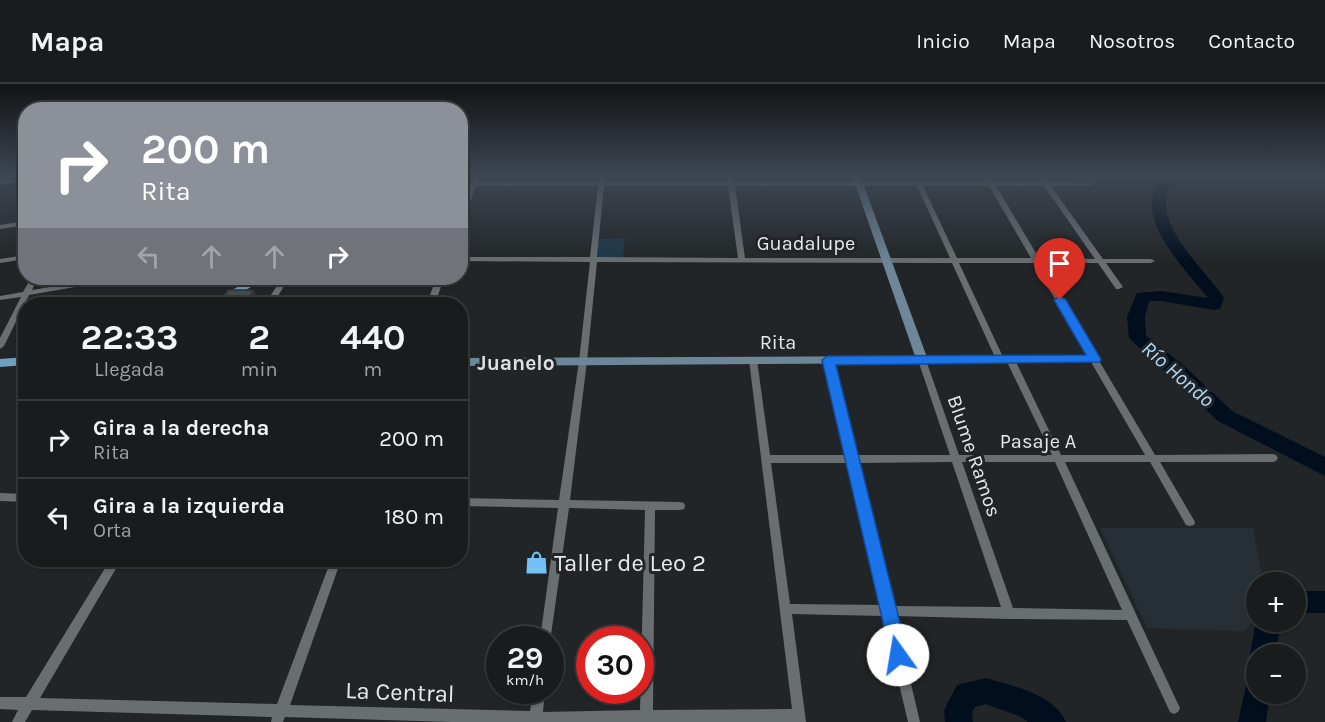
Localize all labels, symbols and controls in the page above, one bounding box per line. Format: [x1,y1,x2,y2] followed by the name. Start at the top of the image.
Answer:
[30,25,104,58] text: Mapa
[916,29,970,53] text: Inicio
[1003,29,1056,53] text: Mapa
[1089,29,1175,53] text: Nosotros
[1208,29,1295,53] text: Contacto
[141,124,270,174] text: 200 m
[42,126,120,204] icon: right
[141,175,191,207] text: Rita
[757,232,855,255] street label: Guadalupe
[1034,238,1085,300] pin
[132,240,165,273] icon: left
[195,240,228,273] icon: ahead
[258,240,291,273] icon: ahead
[321,240,354,273] icon: right
[1043,247,1076,280] icon: arrive
[80,316,178,358] text: 22:33
[248,316,270,358] text: 2
[340,316,406,358] text: 440
[760,331,796,354] street label: Rita
[1137,336,1220,412] water label: Río Hondo
[477,351,555,375] district label: Juanelo
[94,358,165,381] text: Llegada
[241,358,278,381] text: min
[363,358,382,381] text: m
[942,392,1006,520] street label: Blume Ramos
[93,415,269,441] text: Gira a la derecha
[42,423,75,456] icon: right
[379,426,444,452] text: 200 m
[1000,430,1076,453] street label: Pasaje A
[93,441,130,464] text: Rita
[93,493,285,519] text: Gira a la izquierda
[42,501,75,534] icon: left
[384,504,444,530] text: 180 m
[93,519,132,542] text: Orta
[554,549,706,577] place label: Taller de Leo 2
[523,550,549,576] shop icon: Taller de Leo 2
[1246,572,1306,704] map controls
[1246,572,1306,632] button: +
[866,623,930,687] position arrow
[576,626,654,704] speed limit sign: 30
[507,640,543,676] text: 29
[1246,644,1306,704] button: −
[506,671,544,689] text: km/h
[345,676,455,708] street label: La Central

